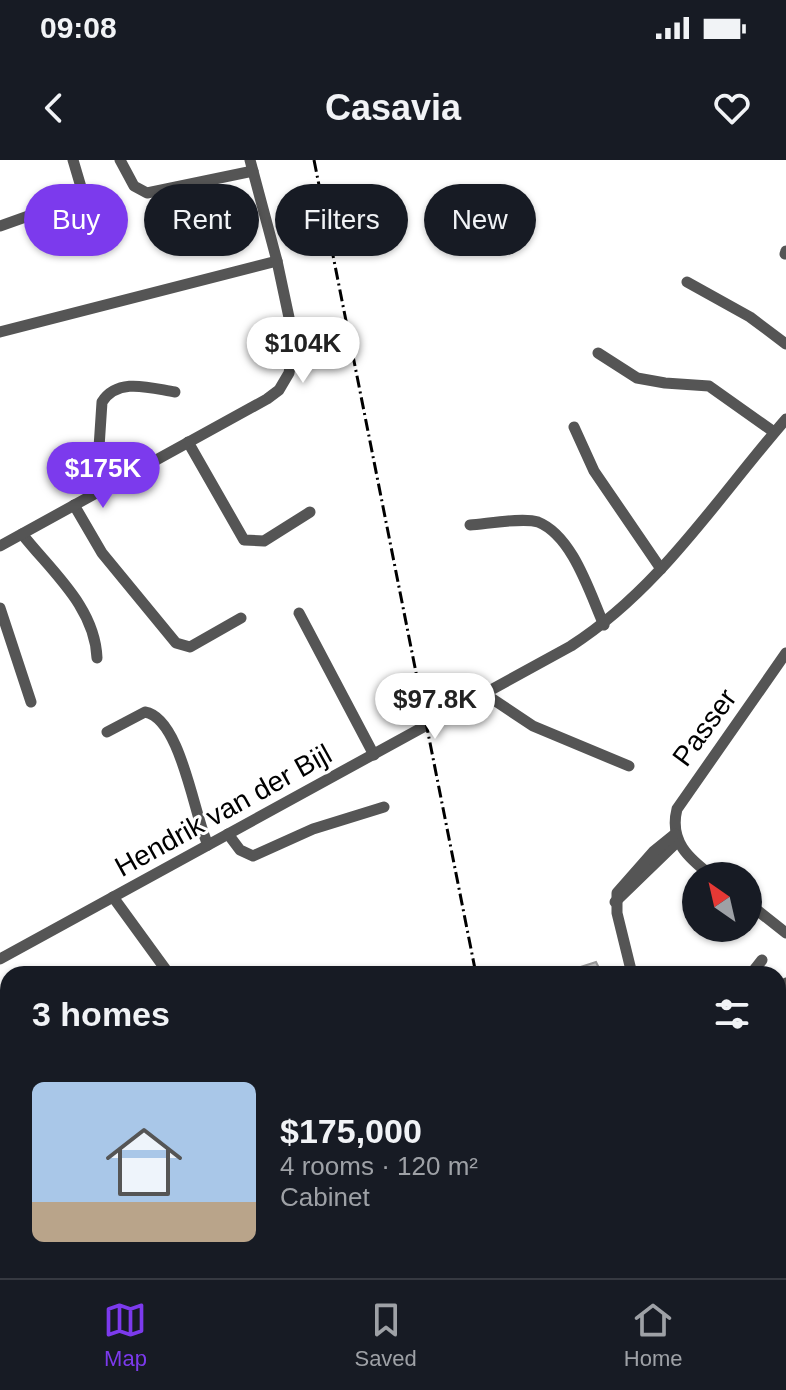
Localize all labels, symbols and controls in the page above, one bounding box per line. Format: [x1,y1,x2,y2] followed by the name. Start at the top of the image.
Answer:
[40,11,117,44] text: 09:08
[32,86,76,130] icon: back
[710,86,754,130] icon: heart
[325,87,461,128] text: Casavia
[24,184,128,256] chip: Buy
[144,184,259,256] chip: Rent
[275,184,408,256] chip: Filters
[424,184,536,256] chip: New
[247,317,359,385] pin: $104K
[265,328,341,358] text: $104K
[47,442,159,510] pin: $175K
[65,453,141,483] text: $175K
[370,673,500,741] pin: $97.8K
[666,683,743,772] street label: Passer
[393,684,477,714] text: $97.8K
[110,738,337,883] street label: Hendrik van der Bijl
[682,862,762,942] north arrow
[682,862,762,942] map controls
[710,992,754,1036] icon: filters
[32,995,170,1033] text: 3 homes
[280,1112,422,1150] text: $175,000
[96,1114,192,1210] icon: home
[280,1151,478,1181] text: 4 rooms · 120 m²
[280,1182,370,1212] text: Cabinet
[103,1298,147,1372] tab: Map
[354,1298,417,1372] tab: Saved
[624,1298,683,1372] tab: Home

